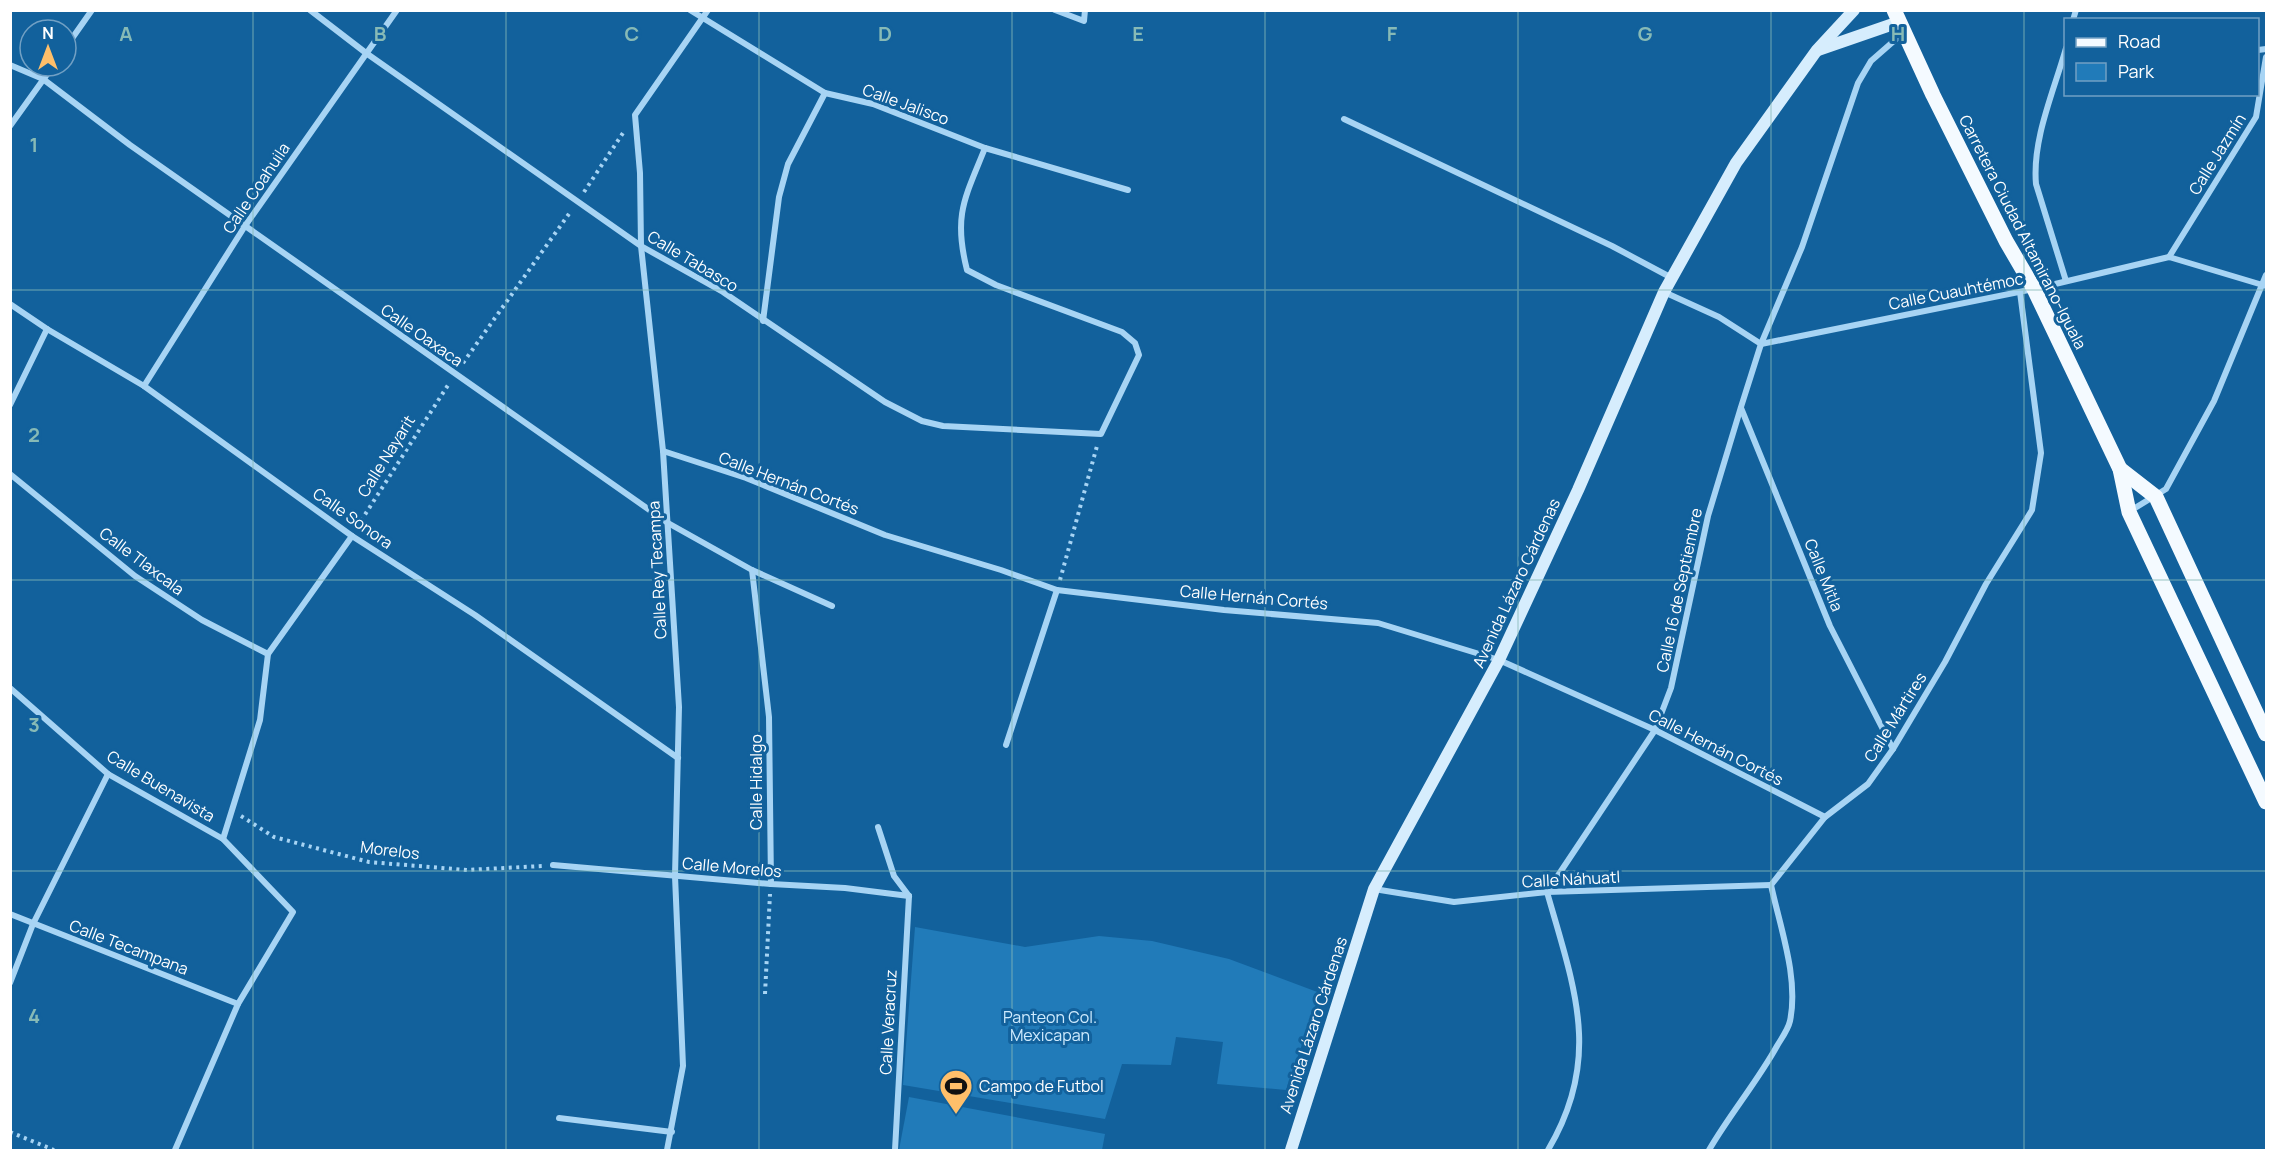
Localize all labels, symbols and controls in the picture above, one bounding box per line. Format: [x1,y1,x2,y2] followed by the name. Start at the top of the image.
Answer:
[18,18,78,78] north arrow
[2064,18,2259,96] legend
[119,20,133,47] text: A
[374,20,387,47] text: B
[625,20,639,47] text: C
[878,20,892,47] text: D
[1132,20,1144,47] text: E
[1387,20,1398,47] text: F
[1638,20,1653,47] text: G
[1891,20,1905,47] text: H
[42,22,54,44] text: N
[2118,29,2161,53] text: Road
[2118,59,2155,83] text: Park
[860,78,952,130] street label: Calle Jalisco
[2183,109,2251,199] street label: Calle Jazmín
[1954,111,2092,353] street label: Carretera Ciudad Altamirano-Iguala
[30,131,38,158] text: 1
[217,138,295,238] street label: Calle Coahuila
[643,225,743,297] street label: Calle Tabasco
[1887,267,2025,315] street label: Calle Cuauhtémoc
[377,299,467,371] street label: Calle Oaxaca
[352,411,420,501] street label: Calle Nayarit
[28,421,40,448] text: 2
[716,446,862,520] street label: Calle Hernán Cortés
[309,482,397,554] street label: Calle Sonora
[1467,495,1565,671] street label: Avenida Lázaro Cárdenas
[642,500,672,640] street label: Calle Rey Tecampa
[1651,506,1707,674] street label: Calle 16 de Septiembre
[95,522,189,600] street label: Calle Tlaxcala
[1799,535,1849,615] street label: Calle Mitla
[1179,580,1329,614] street label: Calle Hernán Cortés
[1859,668,1931,766] street label: Calle Mártires
[1645,704,1787,790] street label: Calle Hernán Cortés
[28,711,40,738] text: 3
[745,734,767,830] street label: Calle Hidalgo
[103,745,219,827] street label: Calle Buenavista
[359,835,421,865] street label: Morelos
[681,852,783,882] street label: Calle Morelos
[1521,865,1621,893] street label: Calle Náhuatl
[66,914,192,980] street label: Calle Tecampana
[1274,934,1352,1116] street label: Avenida Lázaro Cárdenas
[874,969,902,1075] street label: Calle Veracruz
[28,1002,40,1029] text: 4
[1003,1006,1097,1046] park label: Panteon Col. Mexicapan
[938,1068,974,1115] sports icon: Campo de Futbol
[979,1075,1104,1097] place label: Campo de Futbol

